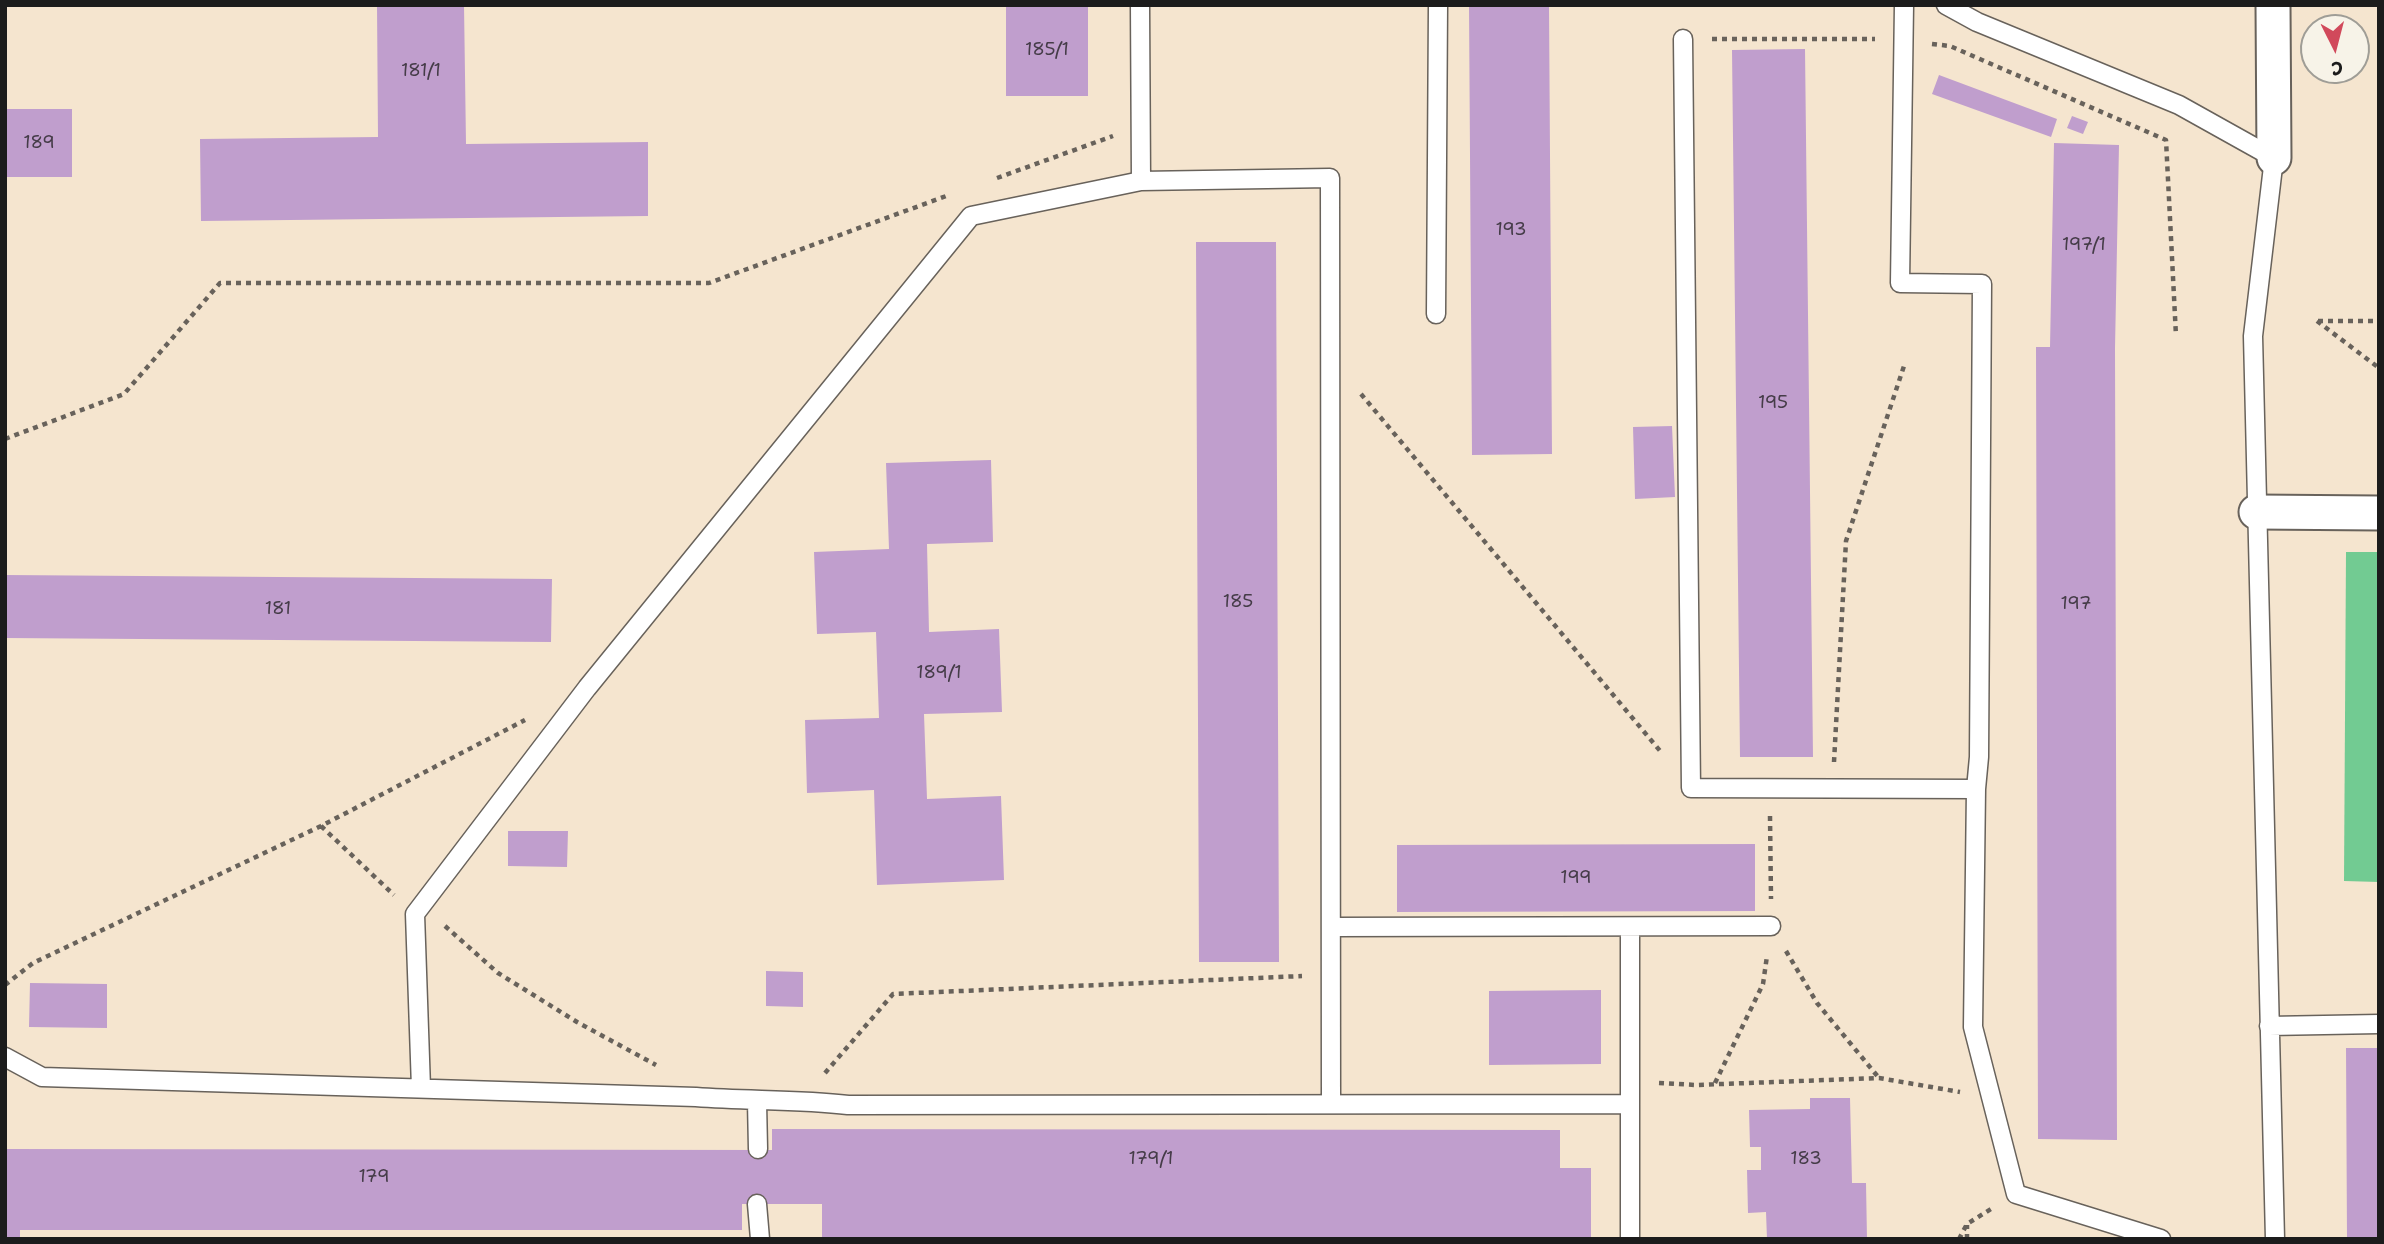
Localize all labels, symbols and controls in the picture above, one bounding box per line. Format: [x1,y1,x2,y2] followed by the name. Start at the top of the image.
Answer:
[2300,14,2370,84] north arrow
[1025,39,1069,61] house number: 185/1
[2330,55,2344,81] text: С
[401,60,441,82] house number: 181/1
[23,132,55,154] house number: 189
[1495,219,1527,241] house number: 193
[2062,234,2106,256] house number: 197/1
[1758,392,1788,414] house number: 195
[1223,591,1253,613] house number: 185
[2061,593,2091,615] house number: 197
[265,598,291,620] house number: 181
[916,662,962,684] house number: 189/1
[1560,867,1592,889] house number: 199
[1129,1148,1173,1170] house number: 179/1
[1790,1148,1822,1170] house number: 183
[358,1166,390,1188] house number: 179

